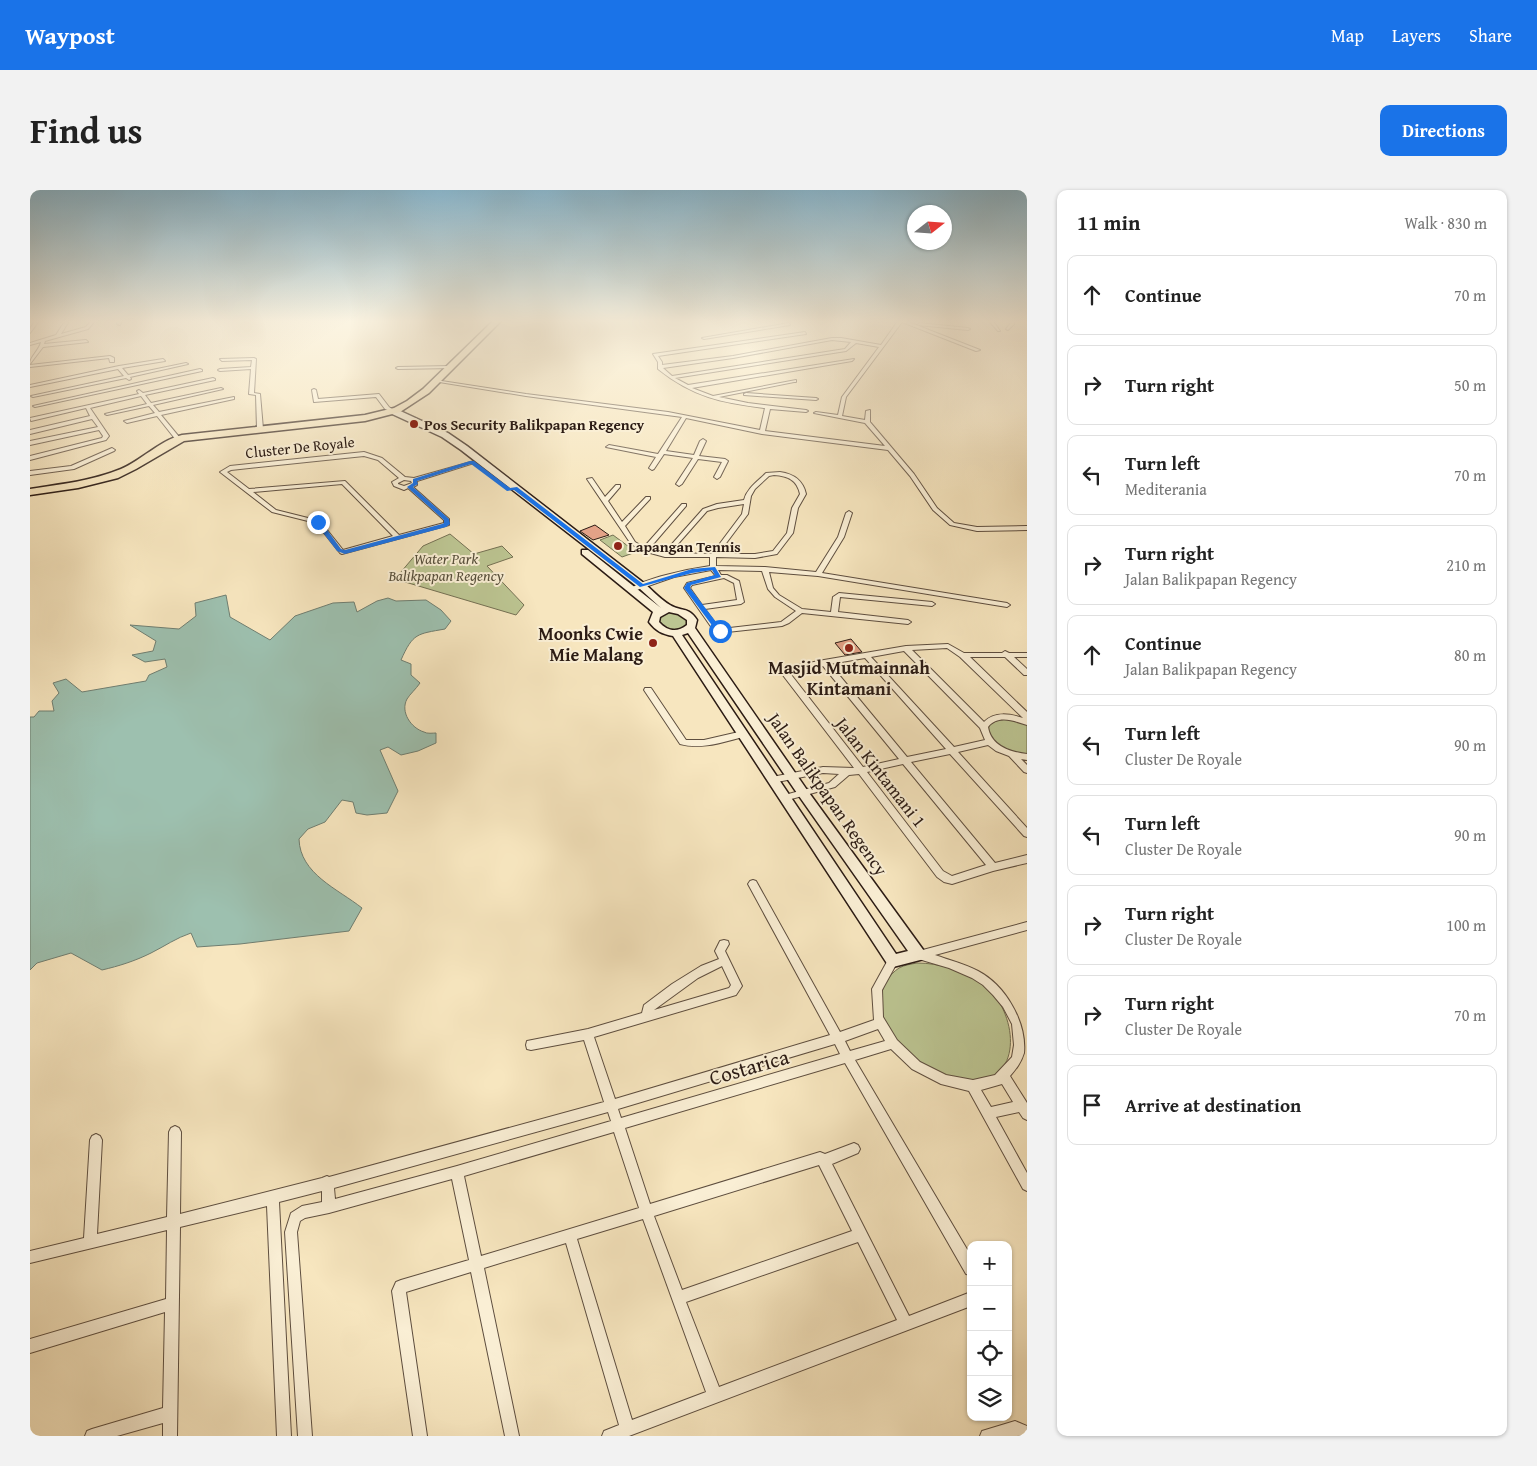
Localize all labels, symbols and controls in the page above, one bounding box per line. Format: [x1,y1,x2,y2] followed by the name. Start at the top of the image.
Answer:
[25,18,115,53] text: Waypost
[1331,22,1364,49] text: Map
[1392,22,1441,49] text: Layers
[1469,22,1512,49] text: Share
[30,105,143,156] text: Find us
[1380,105,1507,156] button: Directions
[907,205,952,250] north arrow
[1077,207,1140,238] text: 11 min
[1404,211,1487,235] text: Walk · 830 m
[1078,281,1106,309] icon: ahead
[1125,281,1202,309] text: Continue
[1454,283,1486,307] text: 70 m
[1078,371,1106,399] icon: right
[1125,371,1214,399] text: Turn right
[1454,373,1486,397] text: 50 m
[424,414,645,435] place label: Pos Security Balikpapan Regency
[408,418,420,430] marker: Pos Security Balikpapan Regency
[244,431,356,463] street label: Cluster De Royale
[1125,449,1200,477] text: Turn left
[1078,461,1106,489] icon: left
[1454,463,1486,487] text: 70 m
[1125,477,1207,501] text: Mediterania
[307,511,330,534] route end
[628,536,741,557] place label: Lapangan Tennis
[1125,539,1214,567] text: Turn right
[612,540,624,552] marker: Lapangan Tennis
[387,548,504,586] park label: Water Park Balikpapan Regency
[1078,551,1106,579] icon: right
[1446,553,1486,577] text: 210 m
[1125,567,1297,591] text: Jalan Balikpapan Regency
[538,620,644,668] place label: Moonks Cwie Mie Malang
[709,620,732,643] route start
[1125,629,1202,657] text: Continue
[647,637,659,649] marker: Moonks Cwie Mie Malang
[1078,641,1106,669] icon: ahead
[843,642,855,654] marker: Masjid Mutmainnah Kintamani
[1454,643,1486,667] text: 80 m
[768,654,930,702] place label: Masjid Mutmainnah Kintamani
[1125,657,1297,681] text: Jalan Balikpapan Regency
[760,705,895,881] street label: Jalan Balikpapan Regency
[828,710,933,833] street label: Jalan Kintamani 1
[1125,719,1200,747] text: Turn left
[1078,731,1106,759] icon: left
[1454,733,1486,757] text: 90 m
[1125,747,1242,771] text: Cluster De Royale
[1125,809,1200,837] text: Turn left
[1078,821,1106,849] icon: left
[1454,823,1486,847] text: 90 m
[1125,837,1242,861] text: Cluster De Royale
[1125,899,1214,927] text: Turn right
[1078,911,1106,939] icon: right
[1446,913,1486,937] text: 100 m
[1125,927,1242,951] text: Cluster De Royale
[1125,989,1214,1017] text: Turn right
[1078,1001,1106,1029] icon: right
[1454,1003,1486,1027] text: 70 m
[1125,1017,1242,1041] text: Cluster De Royale
[706,1041,793,1093] street label: Costarica
[1078,1091,1106,1119] icon: arrive
[1125,1091,1301,1119] text: Arrive at destination
[967,1241,1012,1421] map controls
[967,1241,1012,1286] button: +
[967,1286,1012,1331] button: −
[967,1331,1012,1376] button: locate
[967,1376,1012,1421] button: layers

